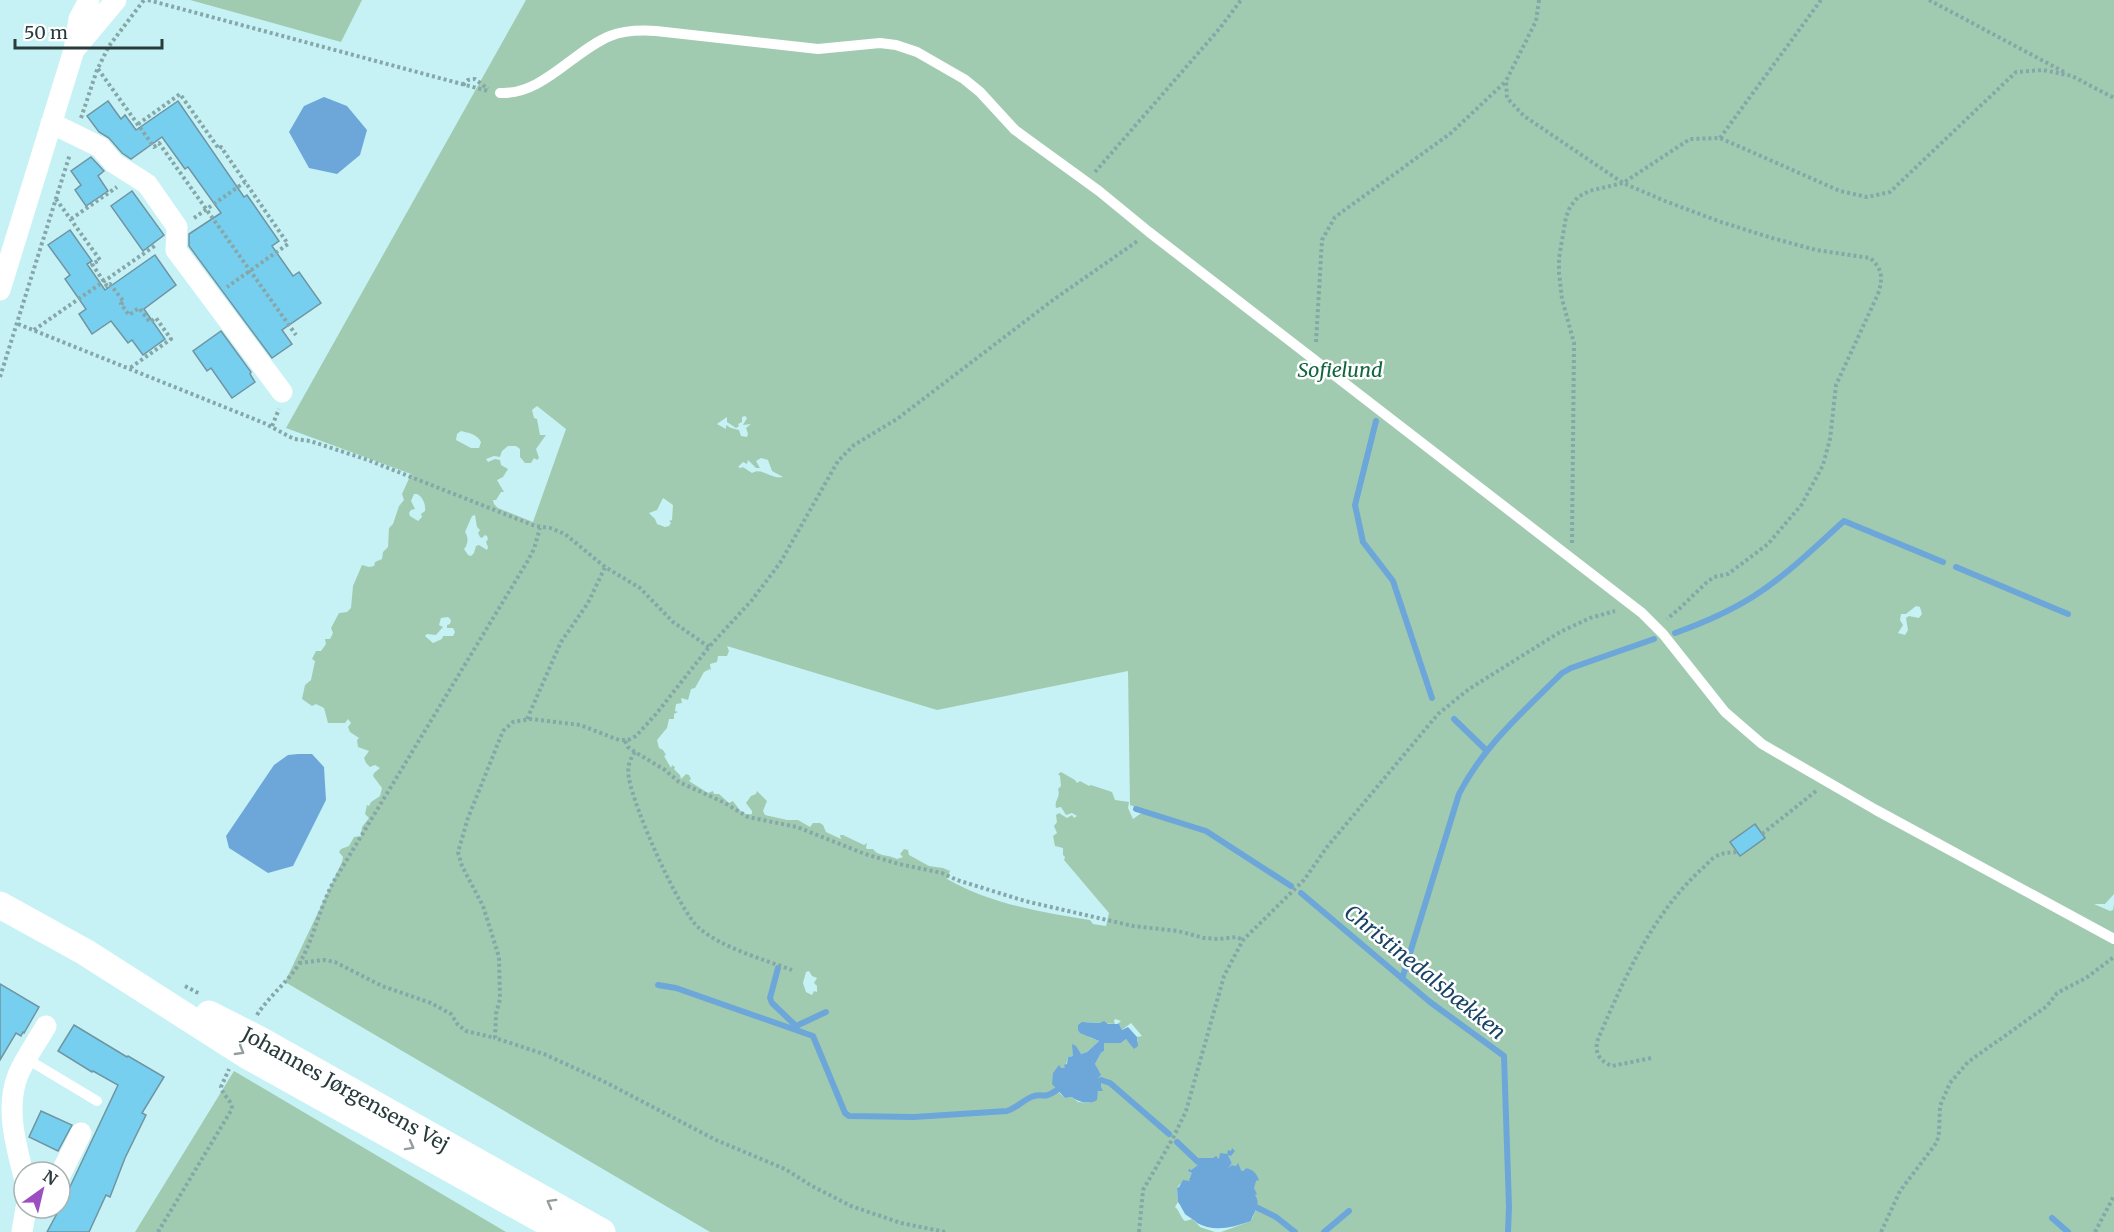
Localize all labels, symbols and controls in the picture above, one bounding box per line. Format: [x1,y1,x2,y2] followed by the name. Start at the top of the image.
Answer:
[15,12,162,50] scale bar
[24,21,68,44] text: 50 m
[1297,357,1383,382] park label: Sofielund
[1339,899,1511,1045] water label: Christinedalsbækken
[237,1020,454,1156] street label: Johannes Jørgensens Vej
[234,1044,244,1056] one-way arrow
[404,1139,415,1151] one-way arrow
[12,1160,72,1220] north arrow
[40,1166,62,1190] text: N
[547,1199,557,1210] one-way arrow

